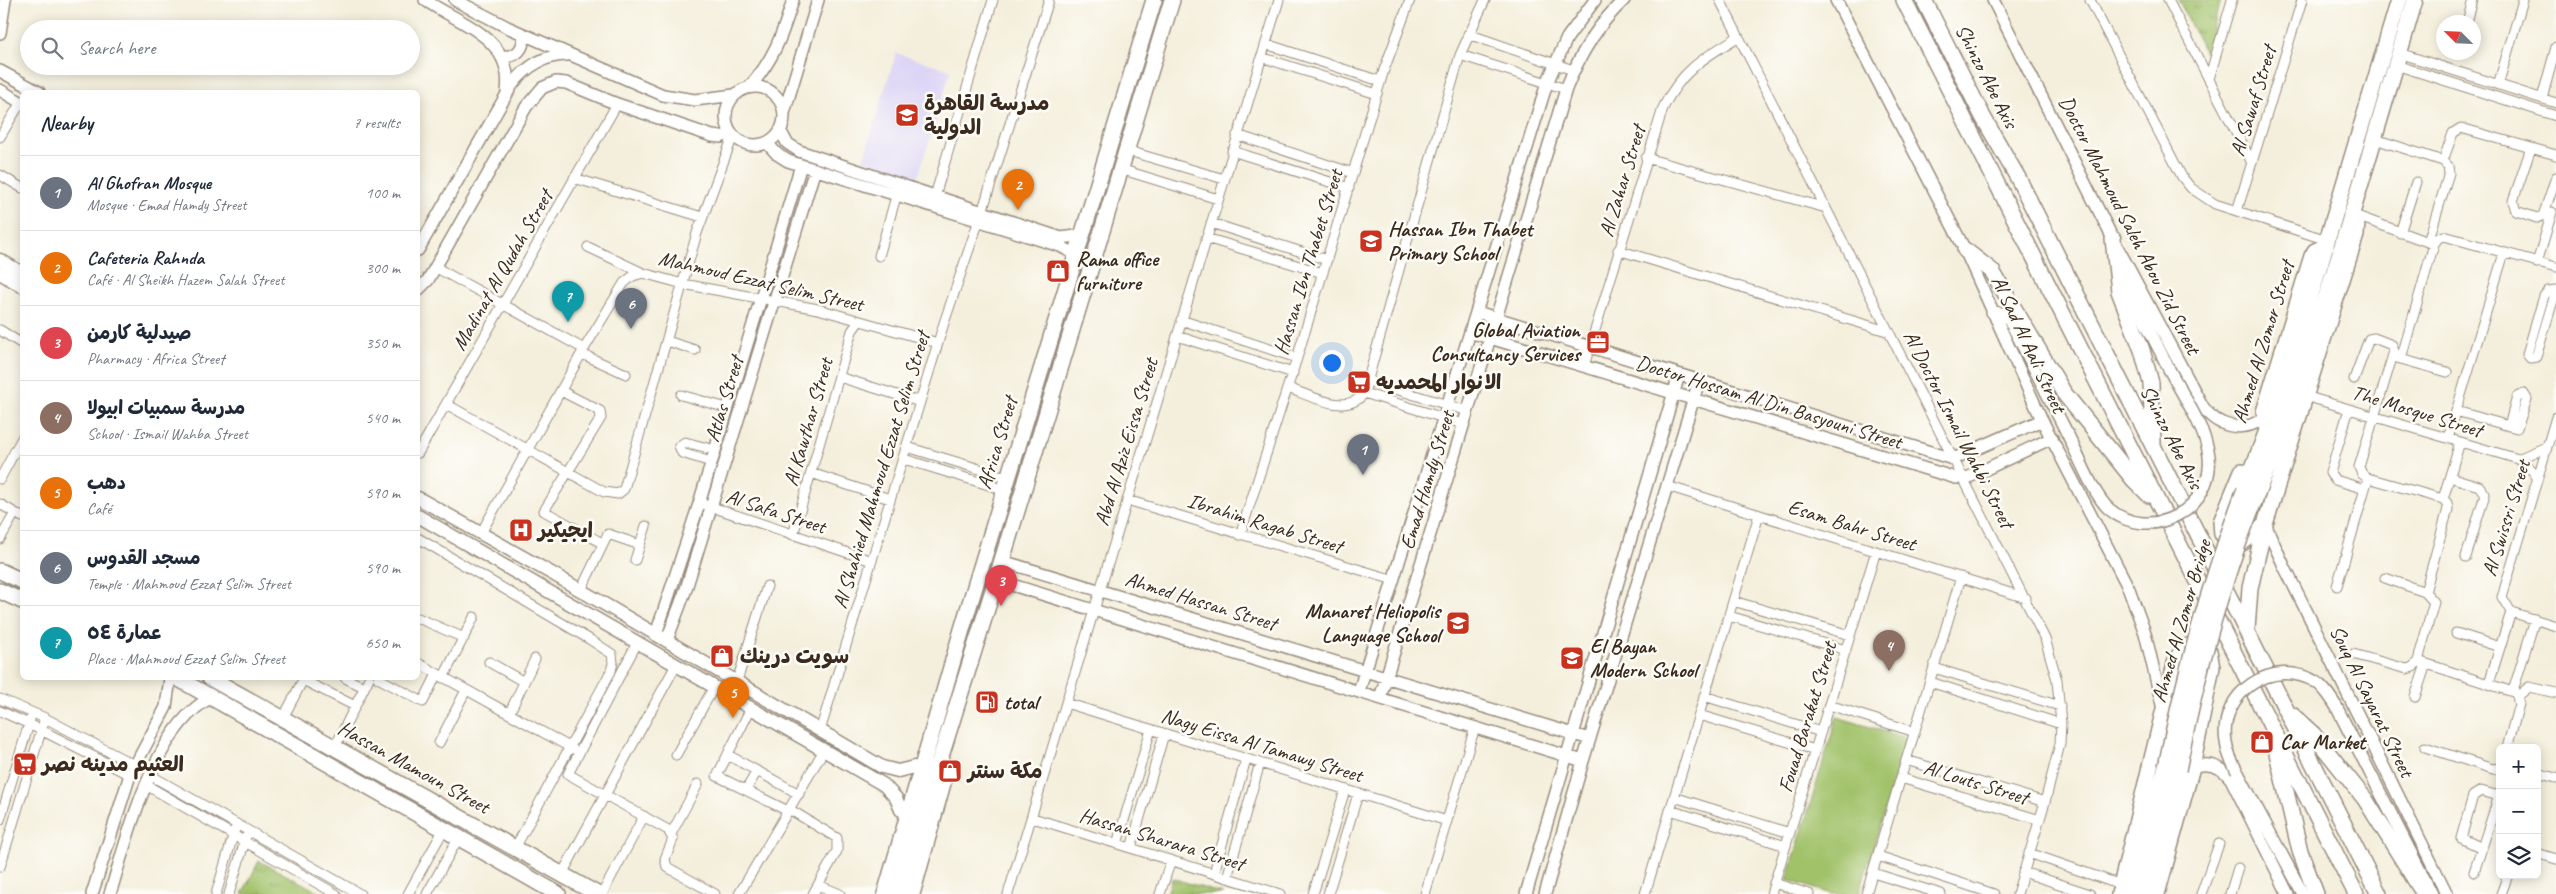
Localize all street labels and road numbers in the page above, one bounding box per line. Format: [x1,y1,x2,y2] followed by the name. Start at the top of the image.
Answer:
[1950,20,2025,134] street label: Shinzo Abe Axis
[2224,40,2283,159] street label: Al Sawaf Street
[2053,92,2208,360] street label: Doctor Mahmoud Saleh Abou Zid Street
[1593,119,1652,240] street label: Al Zahar Street
[1267,164,1349,358] street label: Hassan Ibn Thabet Street
[446,183,560,355] street label: Madinat Al Qudah Street
[656,245,868,318] street label: Mahmoud Ezzat Selim Street
[2226,255,2301,426] street label: Ahmed Al Zomor Street
[1986,271,2073,419] street label: Al Sad Al Aali Street
[826,326,936,612] street label: Al Shahied Mahmoud Ezzat Selim Street
[1898,326,2022,535] street label: Al Doctor Ismail Wahbi Street
[1633,349,1907,455] street label: Doctor Hossam Al Din Basyouni Street
[699,350,750,445] street label: Atlas Street
[777,353,839,489] street label: Al Kawthar Street
[1088,353,1164,529] street label: Abd Al Aziz Eissa Street
[2349,379,2488,444] street label: The Mosque Street
[2135,381,2210,495] street label: Shinzo Abe Axis
[971,391,1024,492] street label: Africa Street
[1394,406,1461,552] street label: Emad Hamdy Street
[2476,455,2537,579] street label: Al Swissri Street
[723,483,831,540] street label: Al Safa Street
[1184,487,1349,560] street label: Ibrahim Ragab Street
[1785,493,1921,557] street label: Esam Bahr Street
[2145,535,2217,705] street label: Ahmed Al Zomor Bridge
[1122,566,1283,637] street label: Ahmed Hassan Street
[2324,621,2421,783] street label: Souq Al Sayarat Street
[1772,637,1843,795] street label: Fouad Barakat Street
[1158,702,1368,789] street label: Nagy Eissa Al Tamawy Street
[334,715,496,820] street label: Hassan Mamoun Street
[1921,754,2034,811] street label: Al Louts Street
[1077,802,1250,877] street label: Hassan Sharara Street

